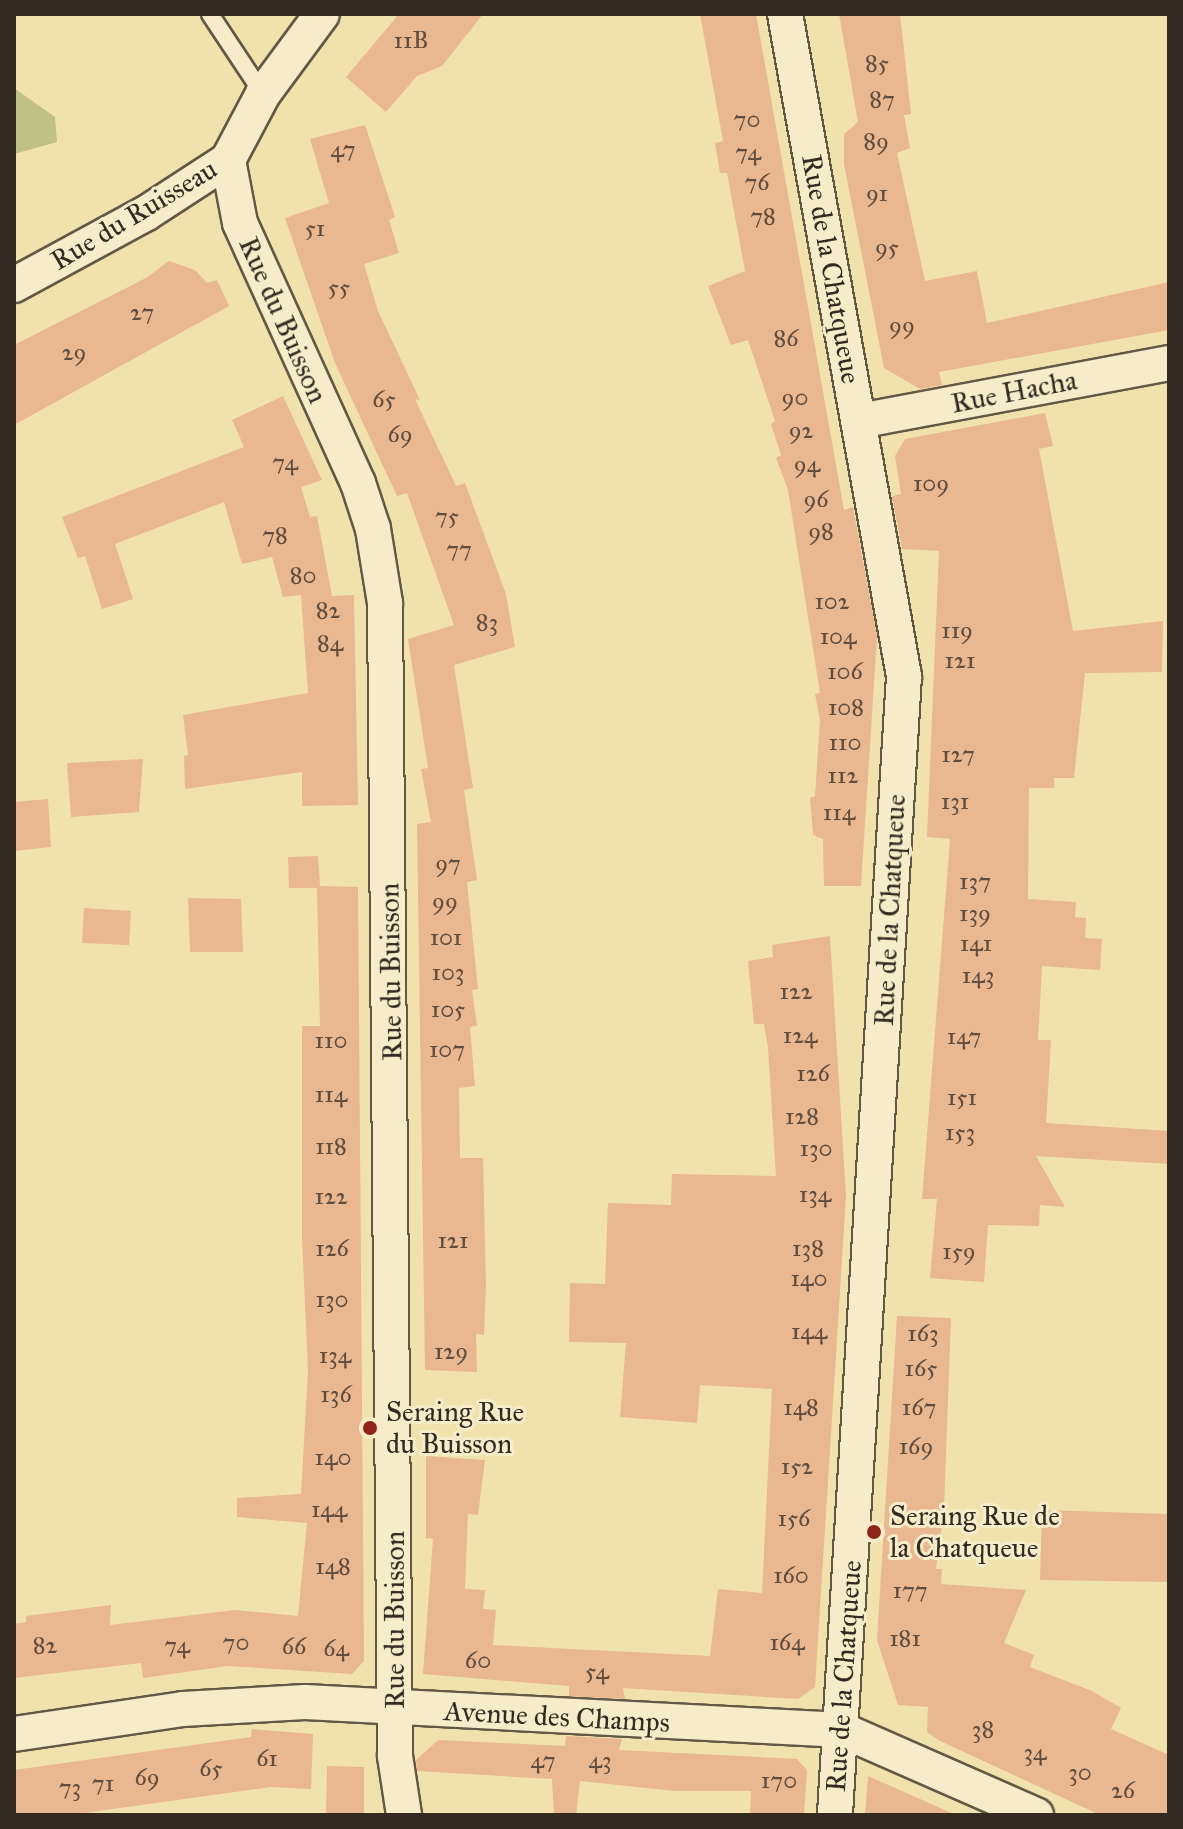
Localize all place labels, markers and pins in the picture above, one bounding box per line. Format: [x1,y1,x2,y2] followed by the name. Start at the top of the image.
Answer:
[386,1395,524,1461] place label: Seraing Rue du Buisson
[361,1419,379,1437] marker: Seraing Rue du Buisson
[890,1499,1060,1565] place label: Seraing Rue de la Chatqueue
[865,1523,883,1541] marker: Seraing Rue de la Chatqueue

